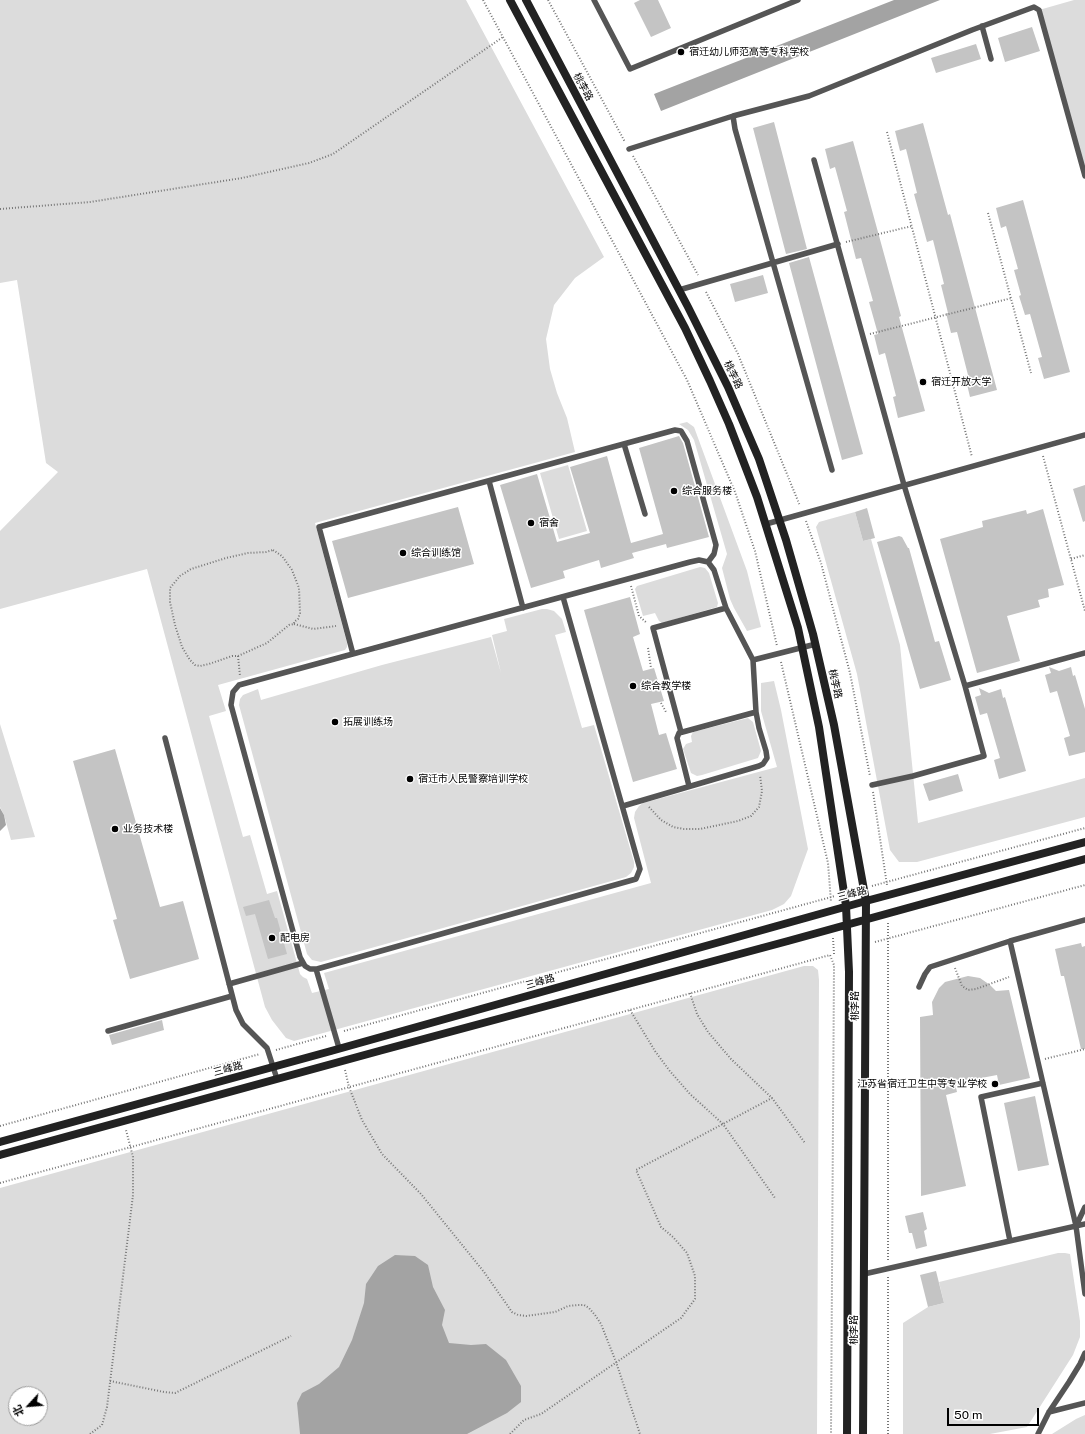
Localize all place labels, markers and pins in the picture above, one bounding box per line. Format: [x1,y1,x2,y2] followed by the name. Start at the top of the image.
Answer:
[689,46,809,58] place label: 宿迁幼儿师范高等专科学校
[676,47,686,57] marker: 宿迁幼儿师范高等专科学校
[931,376,991,388] place label: 宿迁开放大学
[918,377,928,387] marker: 宿迁开放大学
[682,485,732,497] place label: 综合服务楼
[669,486,679,496] marker: 综合服务楼
[539,517,559,529] place label: 宿舍
[526,518,536,528] marker: 宿舍
[411,547,461,559] place label: 综合训练馆
[398,548,408,558] marker: 综合训练馆
[641,680,691,692] place label: 综合教学楼
[628,681,638,691] marker: 综合教学楼
[343,716,393,728] place label: 拓展训练场
[330,717,340,727] marker: 拓展训练场
[418,773,528,785] place label: 宿迁市人民警察培训学校
[405,774,415,784] marker: 宿迁市人民警察培训学校
[123,823,173,835] place label: 业务技术楼
[110,824,120,834] marker: 业务技术楼
[280,932,310,944] place label: 配电房
[267,933,277,943] marker: 配电房
[857,1078,987,1090] place label: 江苏省宿迁卫生中等专业学校
[990,1079,1000,1089] marker: 江苏省宿迁卫生中等专业学校

